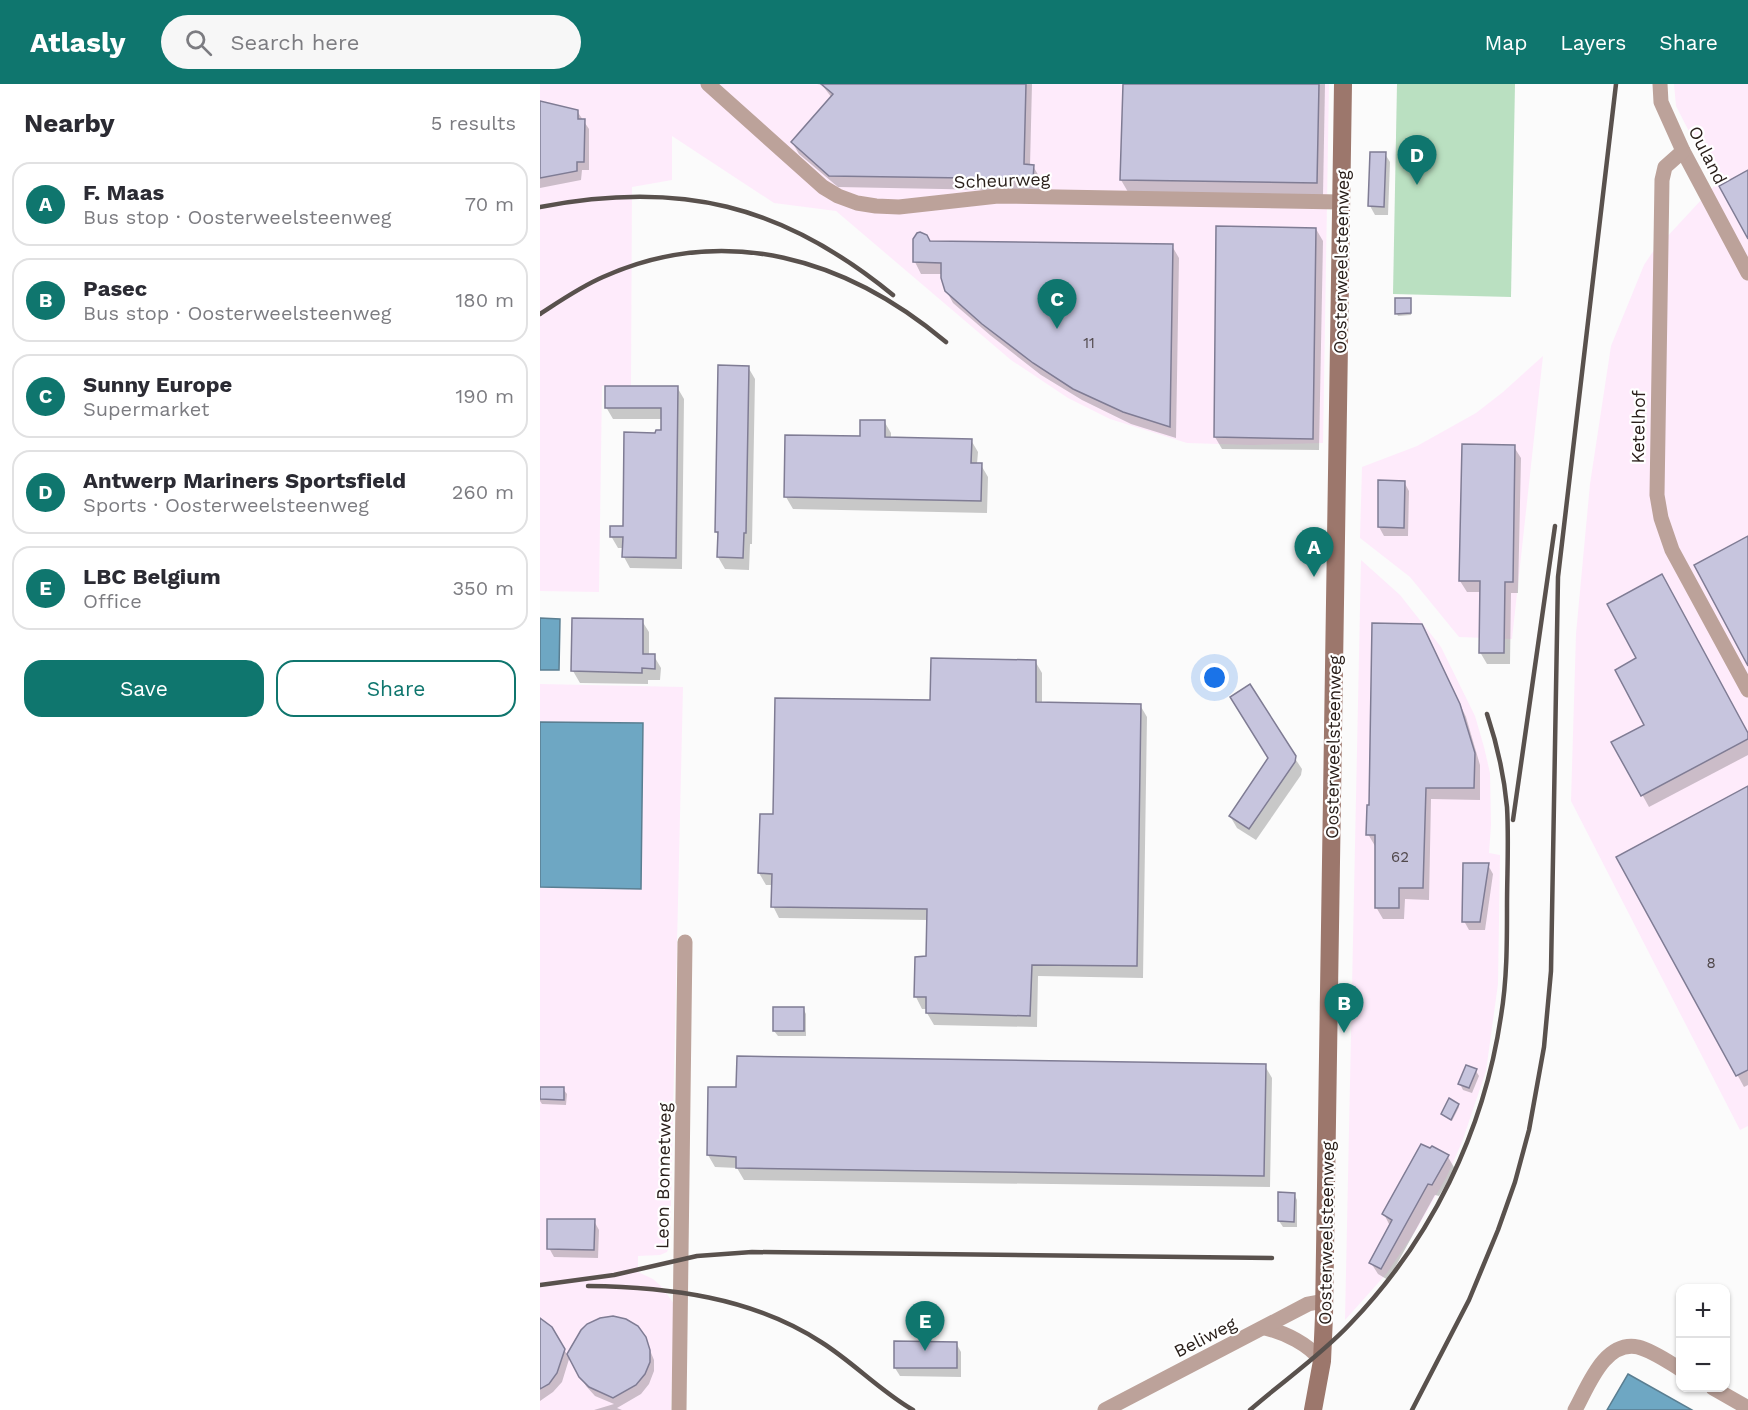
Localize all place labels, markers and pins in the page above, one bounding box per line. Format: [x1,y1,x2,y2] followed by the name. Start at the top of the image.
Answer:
[1398,135,1436,185] pin: D
[1038,280,1076,329] pin: C
[1294,528,1334,577] pin: A
[1324,984,1364,1033] pin: B
[906,1302,944,1351] pin: E

